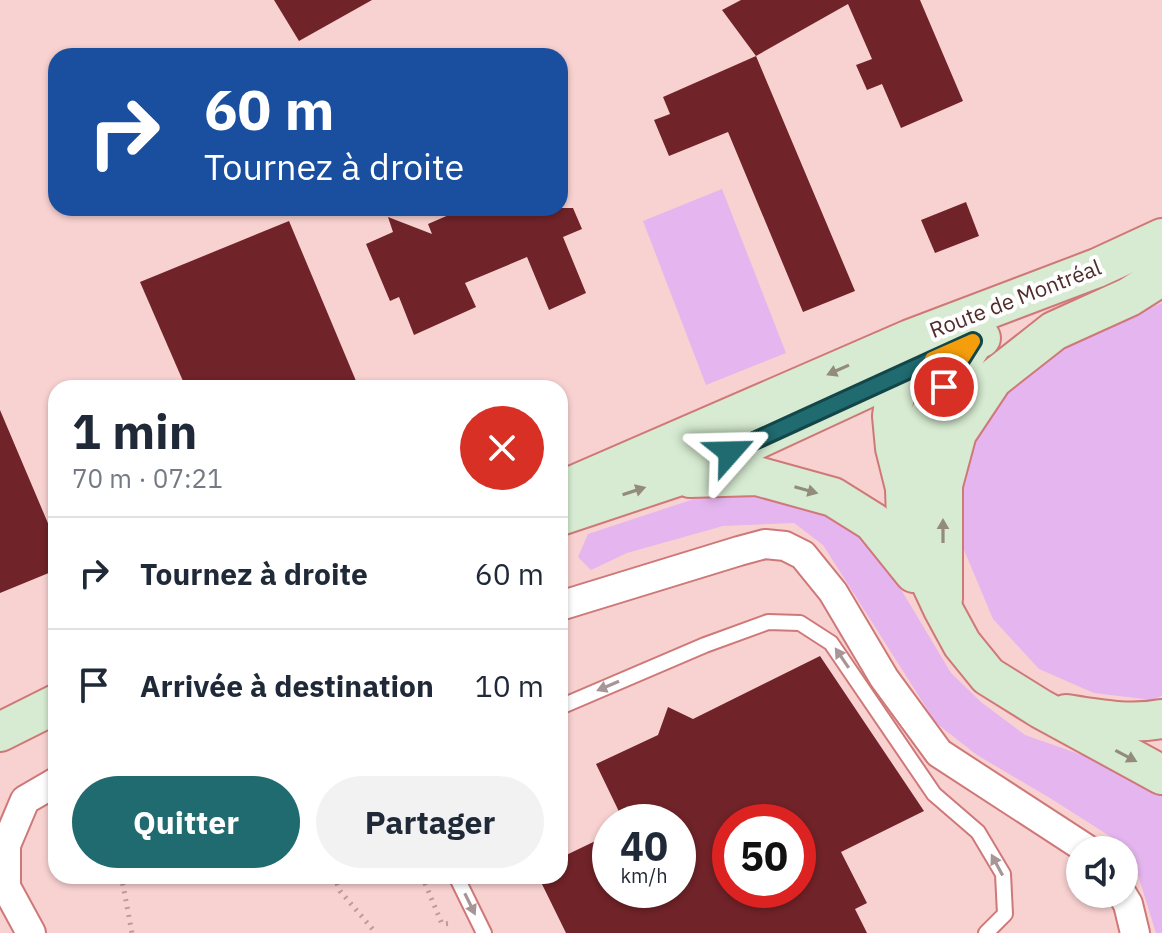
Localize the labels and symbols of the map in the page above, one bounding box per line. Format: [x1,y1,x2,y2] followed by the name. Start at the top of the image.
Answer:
[925,252,1105,344] street label: Route de Montréal
[910,353,978,421] pin
[826,363,850,376] one-way arrow
[688,410,772,494] position arrow
[793,484,818,496] one-way arrow
[622,485,646,497] one-way arrow
[937,518,949,543] one-way arrow
[835,648,850,669] one-way arrow
[596,680,620,693] one-way arrow
[1115,748,1137,762] one-way arrow
[712,804,816,908] speed limit sign: 50
[990,854,1004,876] one-way arrow
[463,893,477,916] one-way arrow

